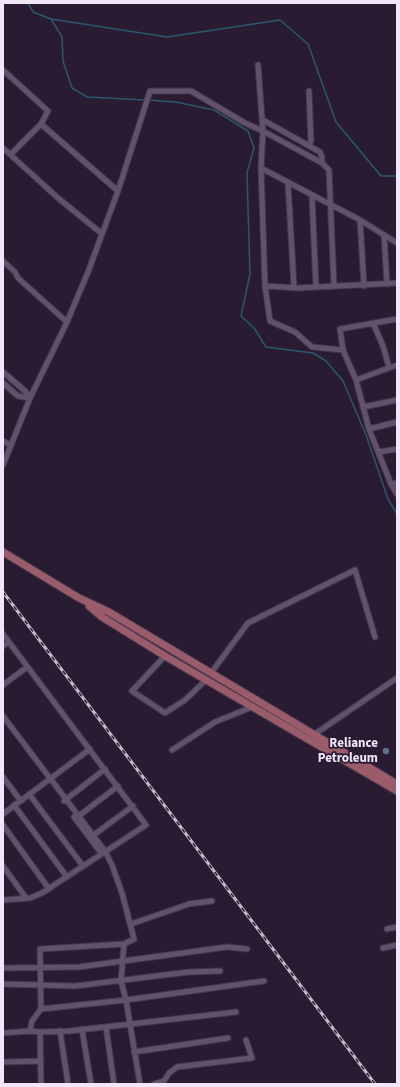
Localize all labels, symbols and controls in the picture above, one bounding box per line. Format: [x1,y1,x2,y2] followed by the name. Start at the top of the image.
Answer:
[318,736,378,767] place label: Reliance Petroleum
[381,746,391,756] marker: Reliance Petroleum

